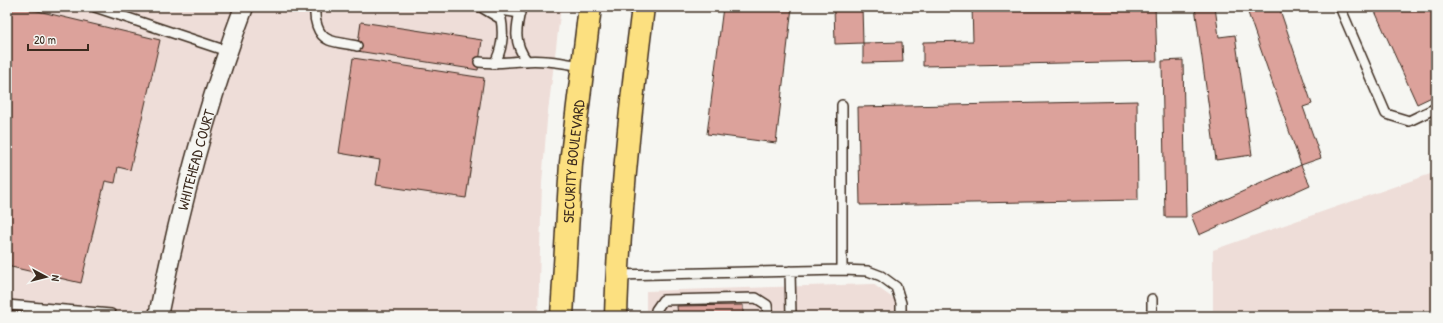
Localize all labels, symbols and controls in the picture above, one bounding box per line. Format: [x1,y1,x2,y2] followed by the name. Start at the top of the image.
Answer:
[28,26,88,52] scale bar
[34,31,56,48] text: 20 m
[557,98,589,224] street label: SECURITY BOULEVARD
[171,105,219,212] street label: WHITEHEAD COURT
[26,257,66,297] north arrow
[49,274,63,282] text: N

